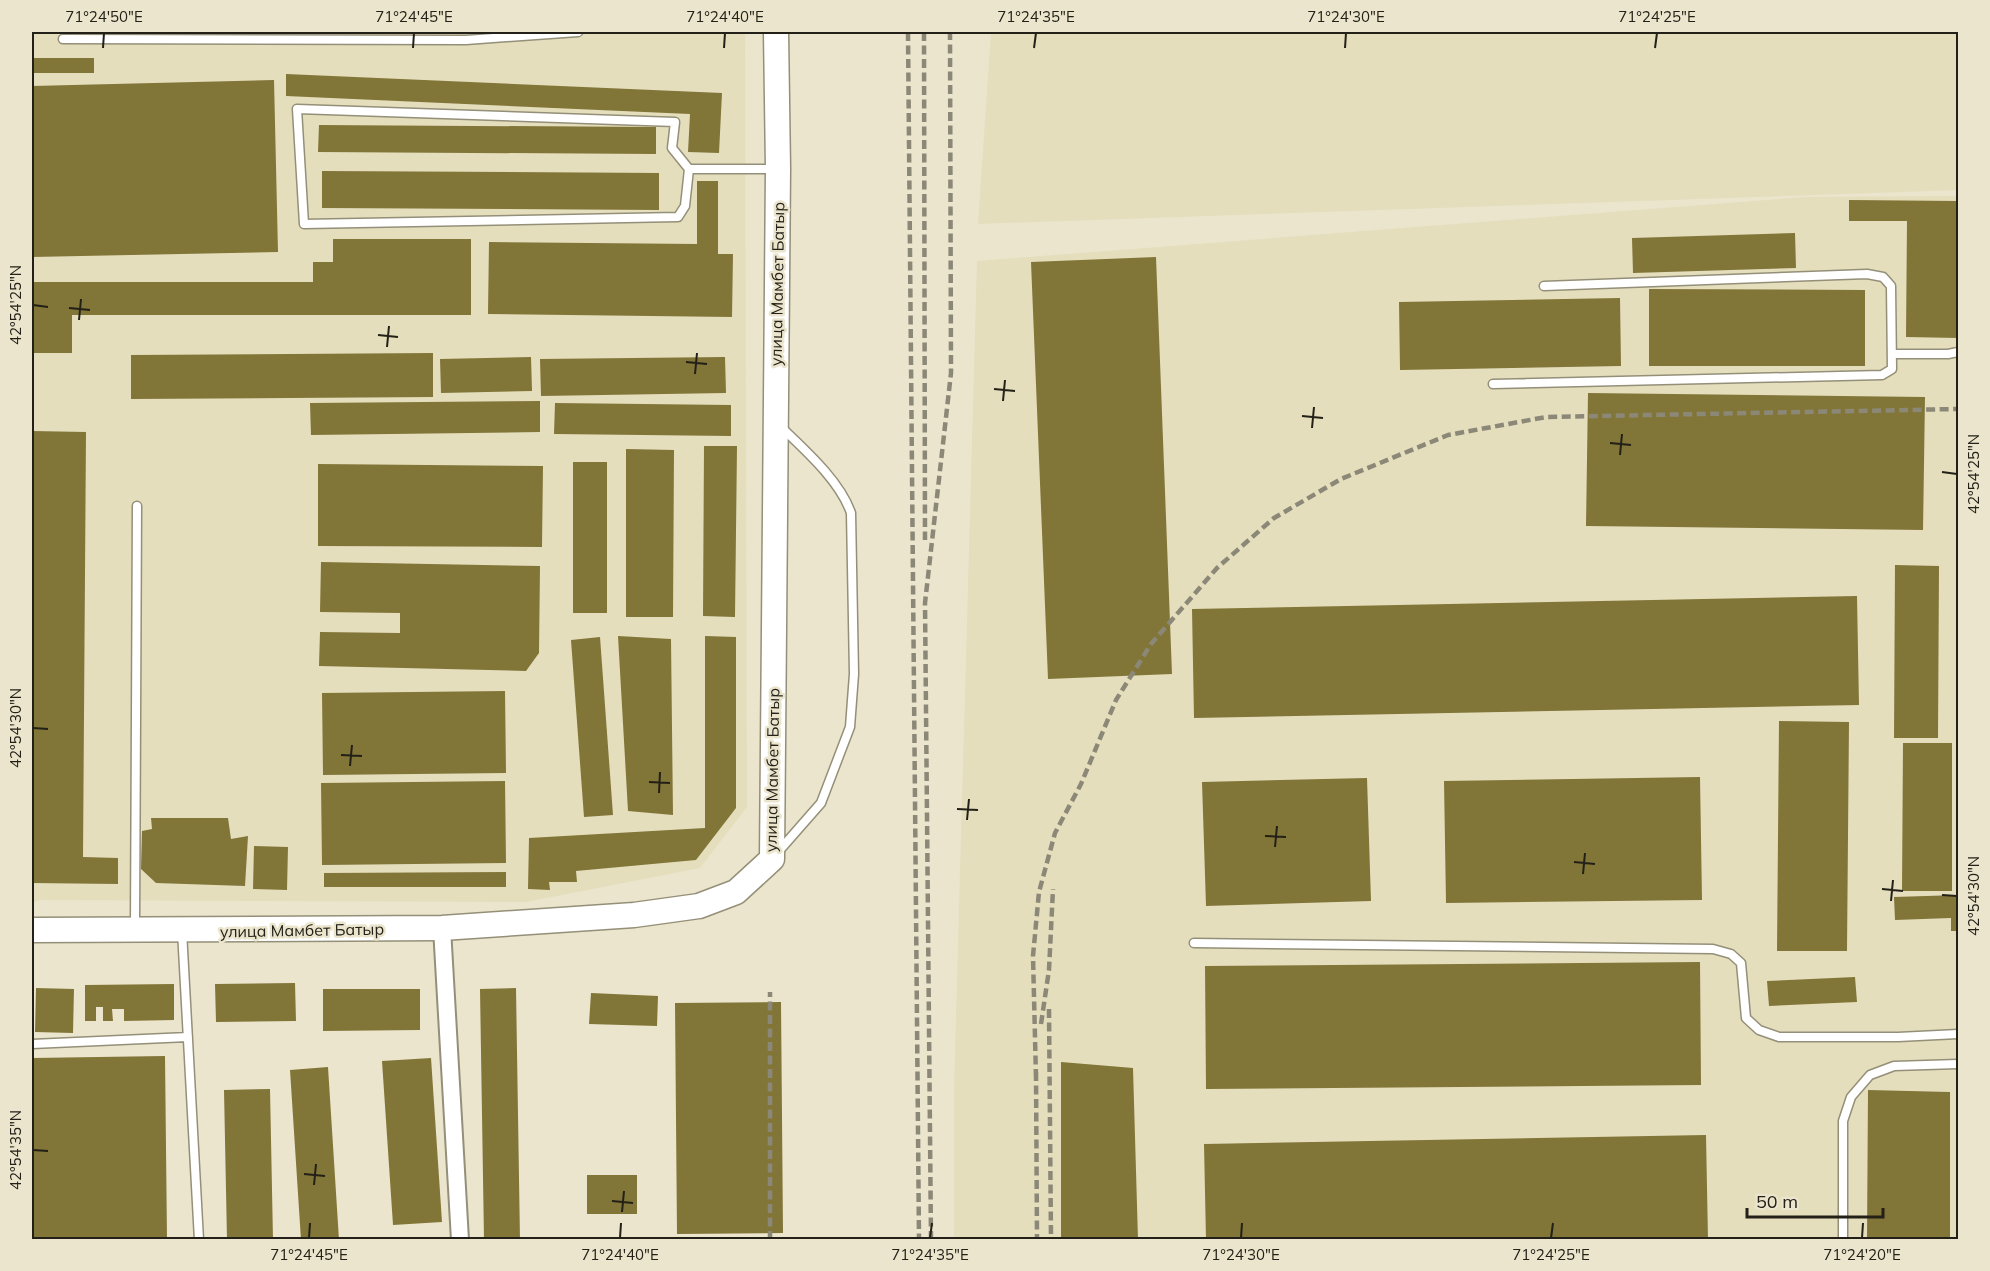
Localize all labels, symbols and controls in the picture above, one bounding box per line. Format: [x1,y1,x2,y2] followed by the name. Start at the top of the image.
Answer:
[65,7,143,26] text: 71°24'50"E
[375,7,453,26] text: 71°24'45"E
[686,7,764,26] text: 71°24'40"E
[997,7,1075,26] text: 71°24'35"E
[1307,7,1385,26] text: 71°24'30"E
[1618,7,1696,26] text: 71°24'25"E
[766,202,788,366] street label: улица Мамбет Батыр
[6,265,25,345] text: 42°54'25"N
[1964,434,1983,514] text: 42°54'25"N
[6,688,25,768] text: 42°54'30"N
[761,688,783,852] street label: улица Мамбет Батыр
[1964,856,1983,936] text: 42°54'30"N
[220,919,384,941] street label: улица Мамбет Батыр
[6,1110,25,1190] text: 42°54'35"N
[1747,1181,1884,1219] scale bar
[1756,1190,1798,1213] text: 50 m
[270,1245,348,1264] text: 71°24'45"E
[581,1245,659,1264] text: 71°24'40"E
[891,1245,969,1264] text: 71°24'35"E
[1202,1245,1280,1264] text: 71°24'30"E
[1512,1245,1590,1264] text: 71°24'25"E
[1823,1245,1901,1264] text: 71°24'20"E

